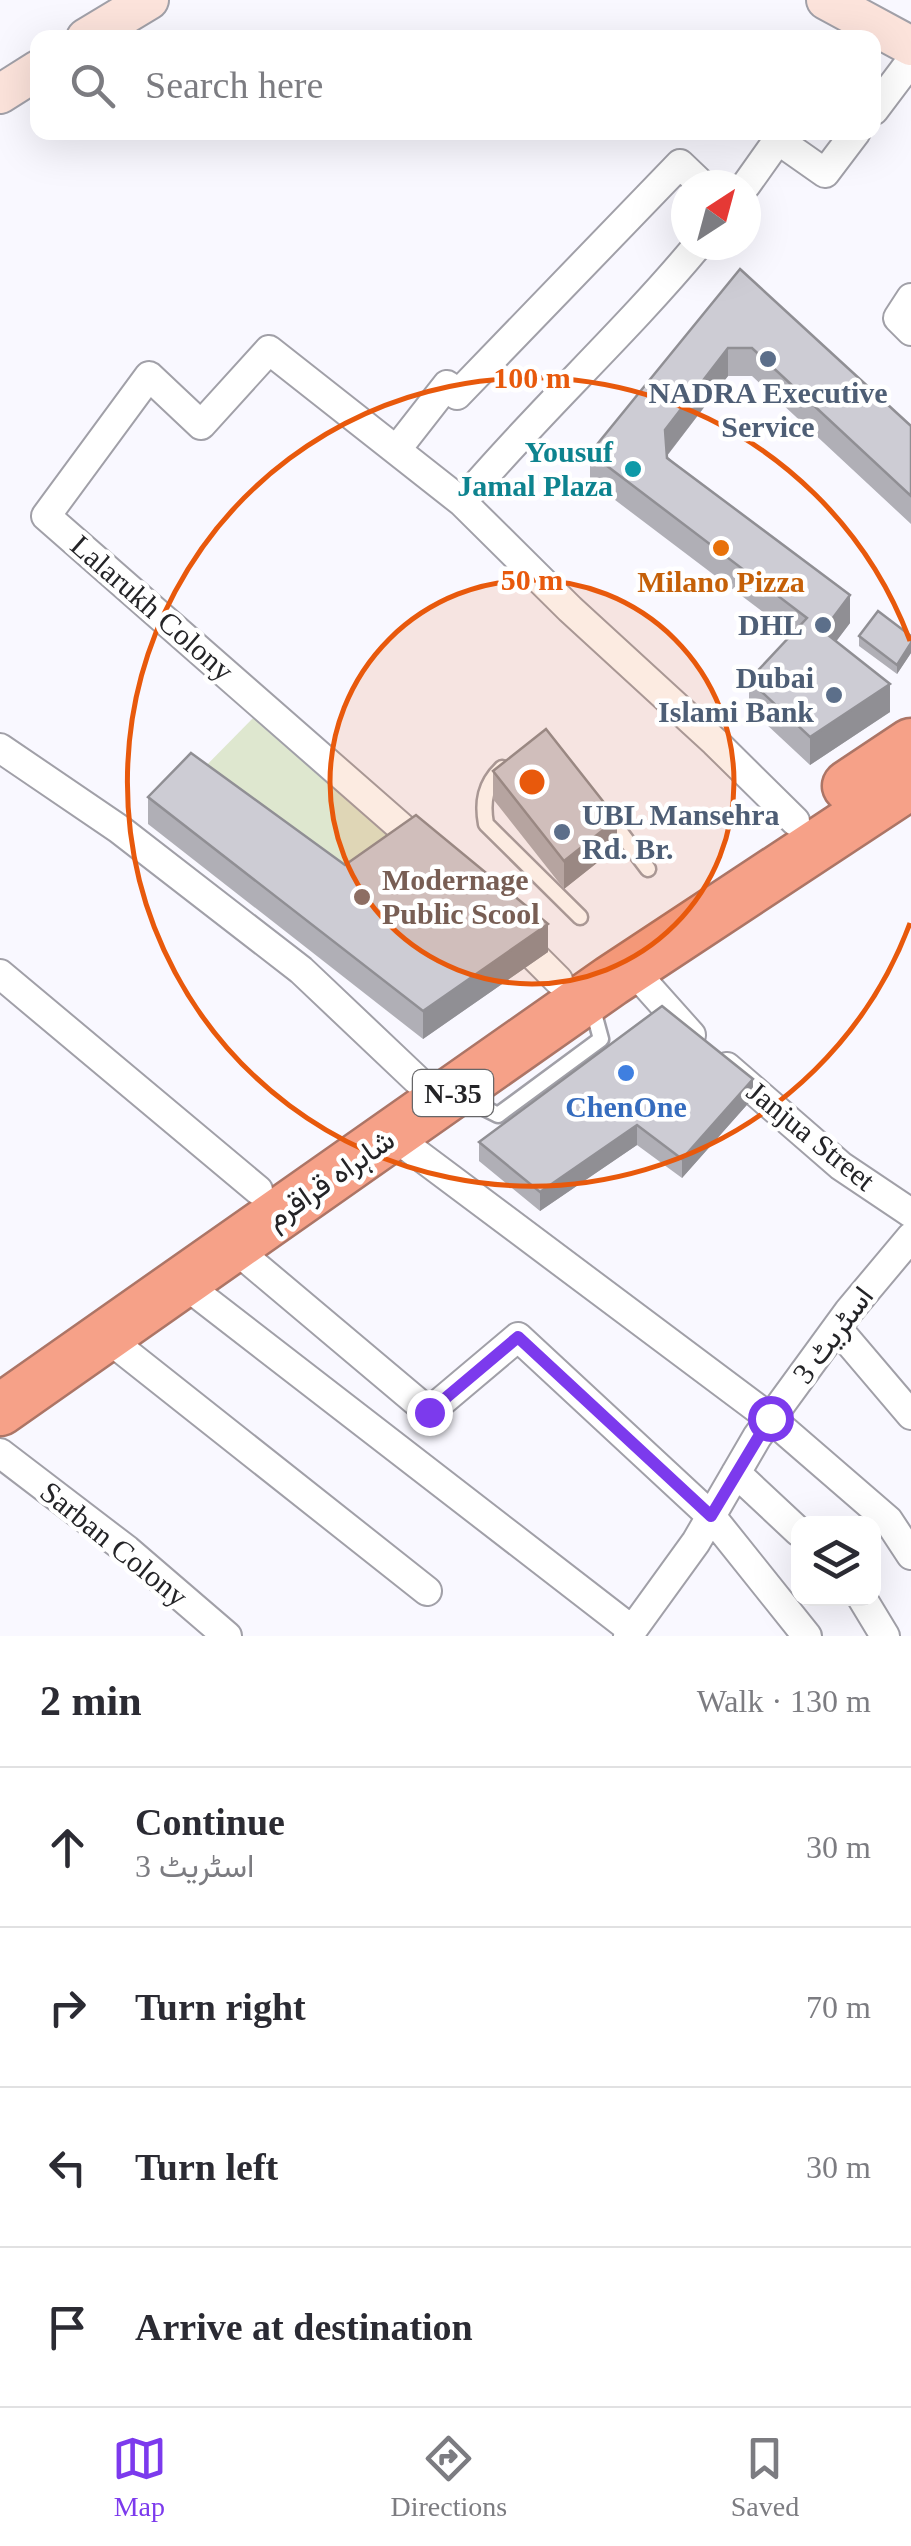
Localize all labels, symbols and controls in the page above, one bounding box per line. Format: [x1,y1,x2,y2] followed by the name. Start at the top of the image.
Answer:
[30,30,881,140] search box
[65,58,120,113] icon: search
[145,64,323,106] text: Search here
[671,170,761,260] north arrow
[757,348,779,370] marker: NADRA Executive Service
[493,361,571,394] text: 100 m
[648,376,888,443] place label: NADRA Executive Service
[457,435,614,502] place label: Yousuf Jamal Plaza
[622,458,644,480] marker: Yousuf Jamal Plaza
[64,528,240,687] street label: Lalarukh Colony
[710,537,732,559] marker: Milano Pizza
[501,563,563,596] text: 50 m
[637,565,805,598] place label: Milano Pizza
[738,608,803,641] place label: DHL
[812,614,834,636] marker: DHL
[658,661,814,728] place label: Dubai Islami Bank
[823,684,845,706] marker: Dubai Islami Bank
[514,764,550,800] centre of rings
[582,798,780,865] place label: UBL Mansehra Rd. Br.
[551,821,573,843] marker: UBL Mansehra Rd. Br.
[382,863,540,930] place label: Modernage Public Scool
[351,886,373,908] marker: Modernage Public Scool
[615,1062,637,1084] marker: ChenOne
[413,1070,493,1116] road number: N-35
[741,1074,882,1197] street label: Janjua Street
[565,1090,687,1123] place label: ChenOne
[259,1122,402,1237] street label: شاہراہ قراقرم
[786,1280,881,1391] street label: اسٹریٹ 3
[407,1390,453,1436] route end
[748,1396,794,1442] route start
[34,1474,194,1613] street label: Sarban Colony
[791,1516,881,1606] map controls
[791,1516,881,1606] button: layers
[40,1678,142,1724] text: 2 min
[697,1683,871,1719] text: Walk · 130 m
[135,1801,285,1843] text: Continue
[40,1820,95,1875] icon: ahead
[806,1829,871,1865] text: 30 m
[135,1848,255,1884] text: اسٹریٹ 3
[40,1980,95,2035] icon: right
[135,1986,306,2028] text: Turn right
[806,1989,871,2025] text: 70 m
[40,2140,95,2195] icon: left
[135,2146,278,2188] text: Turn left
[806,2149,871,2185] text: 30 m
[40,2300,95,2355] icon: arrive
[135,2306,473,2348] text: Arrive at destination
[112,2431,167,2523] tab: Map
[390,2431,507,2523] tab: Directions
[731,2431,799,2523] tab: Saved

